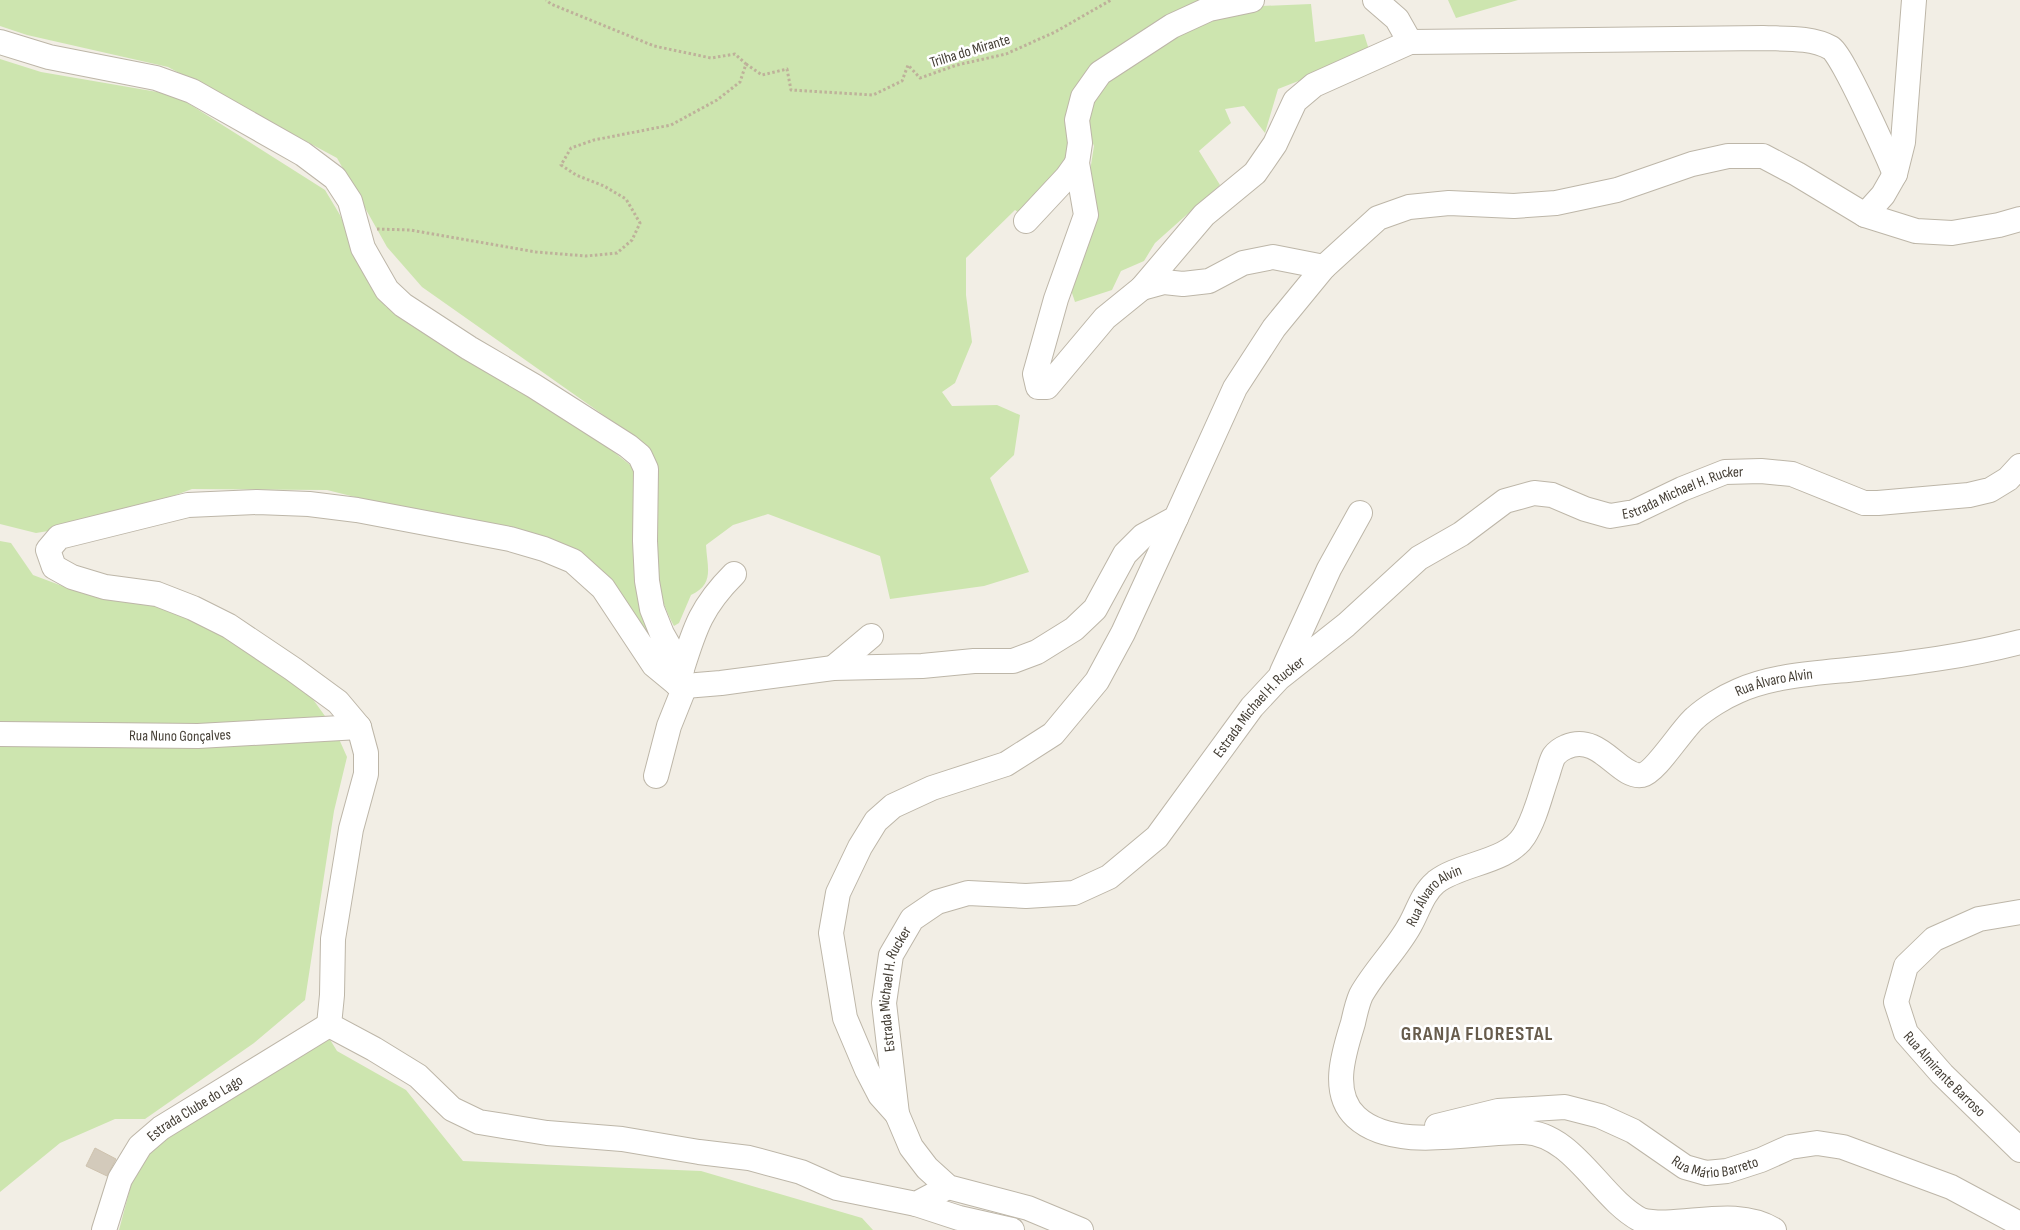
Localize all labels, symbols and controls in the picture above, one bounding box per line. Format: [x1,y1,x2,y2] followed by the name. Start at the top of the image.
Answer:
[928,30,1012,72] street label: Trilha do Mirante
[1621,462,1744,523] street label: Estrada Michael H. Rucker
[1209,652,1309,761] street label: Estrada Michael H. Rucker
[1732,664,1814,701] street label: Rua Álvaro Alvin
[129,725,231,746] street label: Rua Nuno Gonçalves
[1401,860,1464,930] street label: Rua Álvaro Alvin
[875,922,916,1053] street label: Estrada Michael H. Rucker
[1401,1022,1553,1046] district label: GRANJA FLORESTAL
[1899,1027,1990,1121] street label: Rua Almirante Barroso
[143,1071,246,1145] street label: Estrada Clube do Lago
[1668,1151,1761,1182] street label: Rua Mário Barreto

